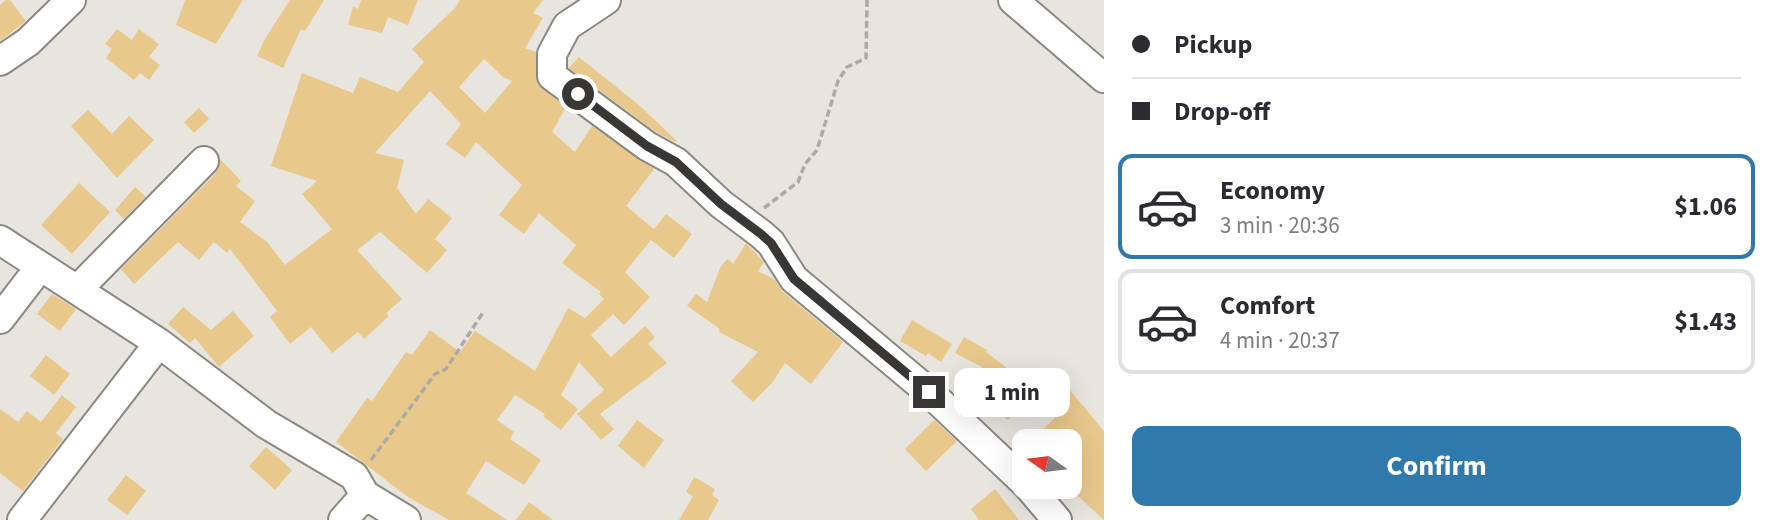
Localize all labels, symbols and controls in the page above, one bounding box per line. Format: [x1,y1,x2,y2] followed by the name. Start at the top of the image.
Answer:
[1174,26,1252,63] text: Pickup
[562,78,594,110] route start
[1174,93,1270,130] text: Drop-off
[1220,172,1325,209] text: Economy
[1136,175,1199,238] icon: car
[1674,188,1737,225] text: $1.06
[1220,209,1340,242] text: 3 min · 20:36
[1220,287,1315,324] text: Comfort
[1136,290,1199,353] icon: car
[1674,303,1737,340] text: $1.43
[1220,324,1340,357] text: 4 min · 20:37
[954,368,1069,416] callout: 1 min
[913,376,945,408] route end
[984,376,1040,409] text: 1 min
[1132,426,1741,506] button: Confirm
[1012,429,1082,499] north arrow
[1012,429,1082,499] map controls

